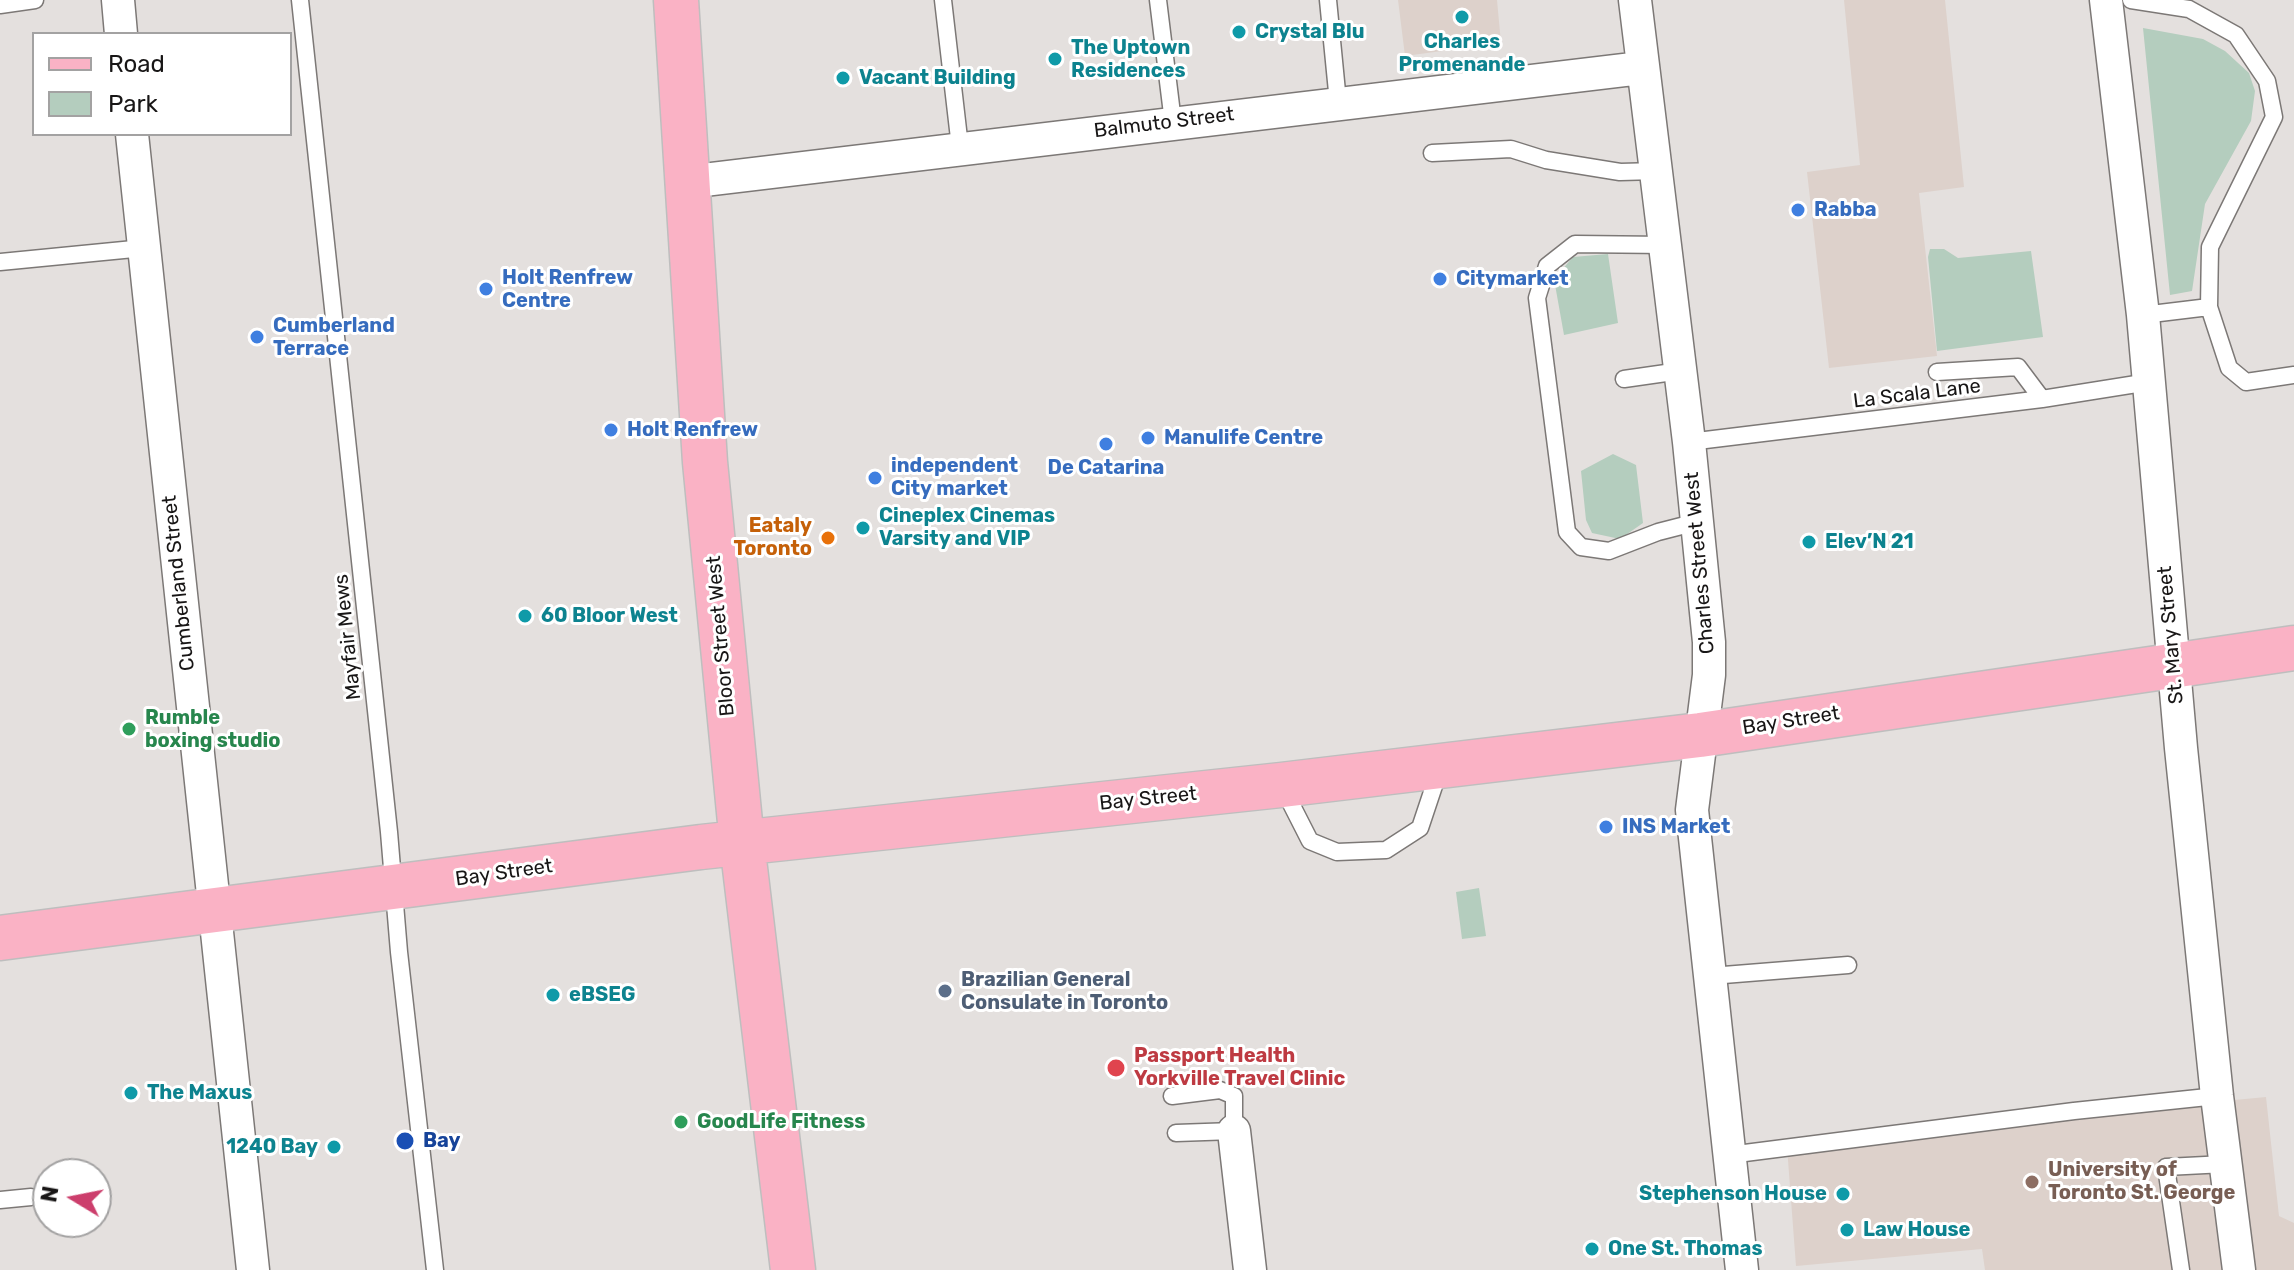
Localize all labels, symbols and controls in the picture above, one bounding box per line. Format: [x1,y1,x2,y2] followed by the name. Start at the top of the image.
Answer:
[1453,8,1471,26] marker: Charles Promenande
[1255,20,1364,44] place label: Crystal Blu
[1230,23,1248,41] marker: Crystal Blu
[1399,30,1525,77] place label: Charles Promenande
[32,32,292,136] legend
[1071,36,1190,83] place label: The Uptown Residences
[108,50,165,78] text: Road
[1046,50,1064,68] marker: The Uptown Residences
[859,66,1016,90] place label: Vacant Building
[834,69,852,87] marker: Vacant Building
[108,90,158,118] text: Park
[1093,102,1235,144] street label: Balmuto Street
[1814,198,1877,222] place label: Rabba
[1789,201,1807,219] marker: Rabba
[502,266,633,313] place label: Holt Renfrew Centre
[1456,267,1569,291] place label: Citymarket
[1431,270,1449,288] marker: Citymarket
[477,280,495,298] marker: Holt Renfrew Centre
[273,314,395,361] place label: Cumberland Terrace
[248,328,266,346] marker: Cumberland Terrace
[1852,374,1982,414] street label: La Scala Lane
[627,418,758,442] place label: Holt Renfrew
[602,421,620,439] marker: Holt Renfrew
[1164,426,1323,450] place label: Manulife Centre
[1139,429,1157,447] marker: Manulife Centre
[1097,435,1115,453] marker: De Catarina
[891,454,1018,501] place label: independent City market
[1048,456,1164,480] place label: De Catarina
[866,469,884,487] marker: independent City market
[1680,471,1720,655] street label: Charles Street West
[158,494,200,672] street label: Cumberland Street
[879,504,1055,551] place label: Cineplex Cinemas Varsity and VIP
[733,514,812,561] place label: Eataly Toronto
[854,519,872,537] marker: Cineplex Cinemas Varsity and VIP
[819,529,837,547] marker: Eataly Toronto
[1825,530,1914,554] place label: Elev’N 21
[1800,533,1818,551] marker: Elev’N 21
[702,555,740,717] street label: Bloor Street West
[2153,565,2189,705] street label: St. Mary Street
[329,573,367,701] street label: Mayfair Mews
[541,604,678,628] place label: 60 Bloor West
[516,607,534,625] marker: 60 Bloor West
[1741,701,1841,741] street label: Bay Street
[145,706,280,753] place label: Rumble boxing studio
[120,720,138,738] marker: Rumble boxing studio
[1098,782,1198,816] street label: Bay Street
[1622,815,1730,839] place label: INS Market
[1597,818,1615,836] marker: INS Market
[454,854,554,892] street label: Bay Street
[961,968,1168,1015] place label: Brazilian General Consulate in Toronto
[936,982,954,1000] marker: Brazilian General Consulate in Toronto
[569,983,635,1007] place label: eBSEG
[544,986,562,1004] marker: eBSEG
[1134,1044,1345,1091] place label: Passport Health Yorkville Travel Clinic
[1105,1057,1127,1079] marker: Passport Health Yorkville Travel Clinic
[147,1081,252,1105] place label: The Maxus
[122,1084,140,1102] marker: The Maxus
[697,1110,865,1134] place label: GoodLife Fitness
[672,1113,690,1131] marker: GoodLife Fitness
[423,1129,460,1153] place label: Bay
[394,1130,416,1152] marker: Bay
[226,1135,318,1159] place label: 1240 Bay
[325,1138,343,1156] marker: 1240 Bay
[32,1158,112,1238] north arrow
[2048,1158,2235,1205] place label: University of Toronto St. George
[2023,1173,2041,1191] marker: University of Toronto St. George
[1639,1182,1827,1206] place label: Stephenson House
[35,1184,65,1204] text: N
[1834,1185,1852,1203] marker: Stephenson House
[1863,1218,1970,1242] place label: Law House
[1838,1221,1856,1239] marker: Law House
[1608,1237,1762,1261] place label: One St. Thomas
[1583,1240,1601,1258] marker: One St. Thomas

